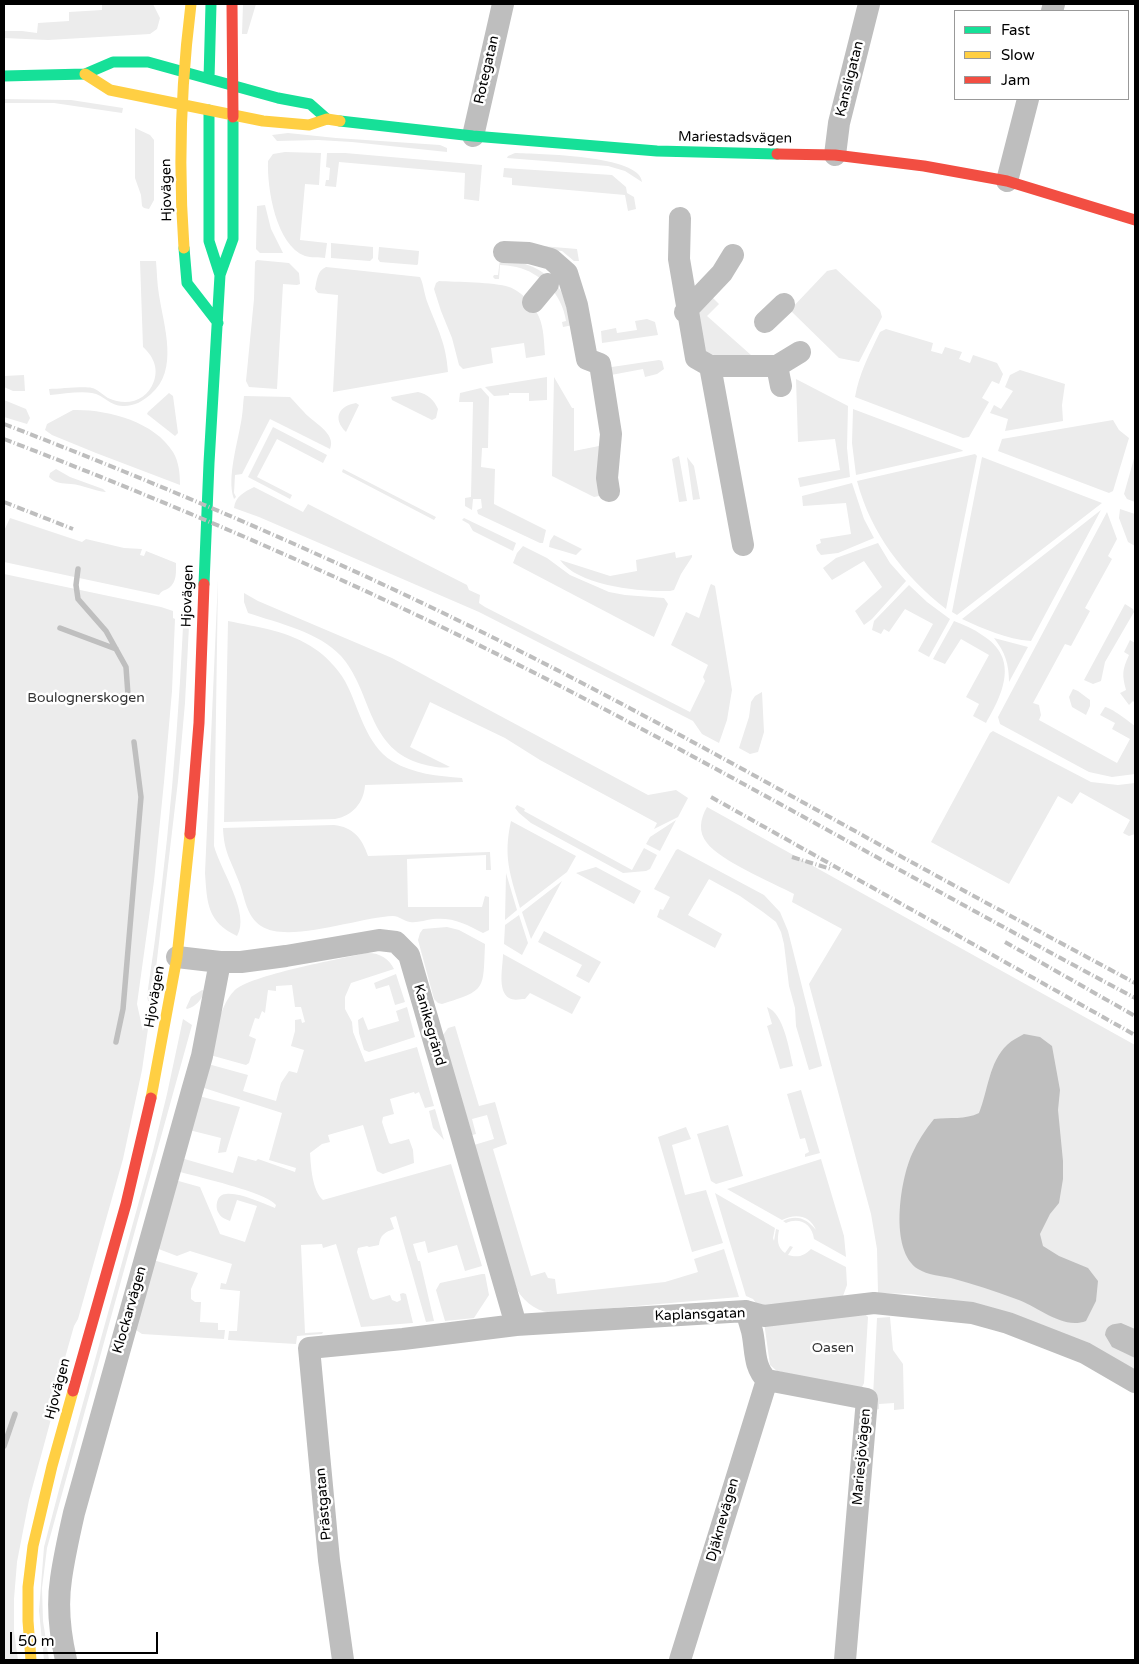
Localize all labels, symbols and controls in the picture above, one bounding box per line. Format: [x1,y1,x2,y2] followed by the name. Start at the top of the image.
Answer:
[954,10,1129,100] legend
[1001,21,1030,39] text: Fast
[471,34,503,106] street label: Rotegatan
[832,39,868,119] street label: Kansligatan
[1001,46,1035,64] text: Slow
[1001,71,1030,89] text: Jam
[678,129,792,147] street label: Mariestadsvägen
[158,158,176,222] street label: Hjovägen
[179,564,197,628] street label: Hjovägen
[27,690,145,706] park label: Boulognerskogen
[141,965,169,1029] street label: Hjovägen
[409,982,449,1068] street label: Kanikegränd
[110,1264,150,1356] street label: Klockarvägen
[654,1305,746,1325] street label: Kaplansgatan
[812,1340,854,1356] park label: Oasen
[42,1356,74,1422] street label: Hjovägen
[849,1408,875,1506] street label: Mariesjövägen
[312,1467,336,1541] street label: Prästgatan
[703,1476,743,1564] street label: Djäknevägen
[12,1622,160,1654] scale bar
[18,1632,55,1650] text: 50 m

